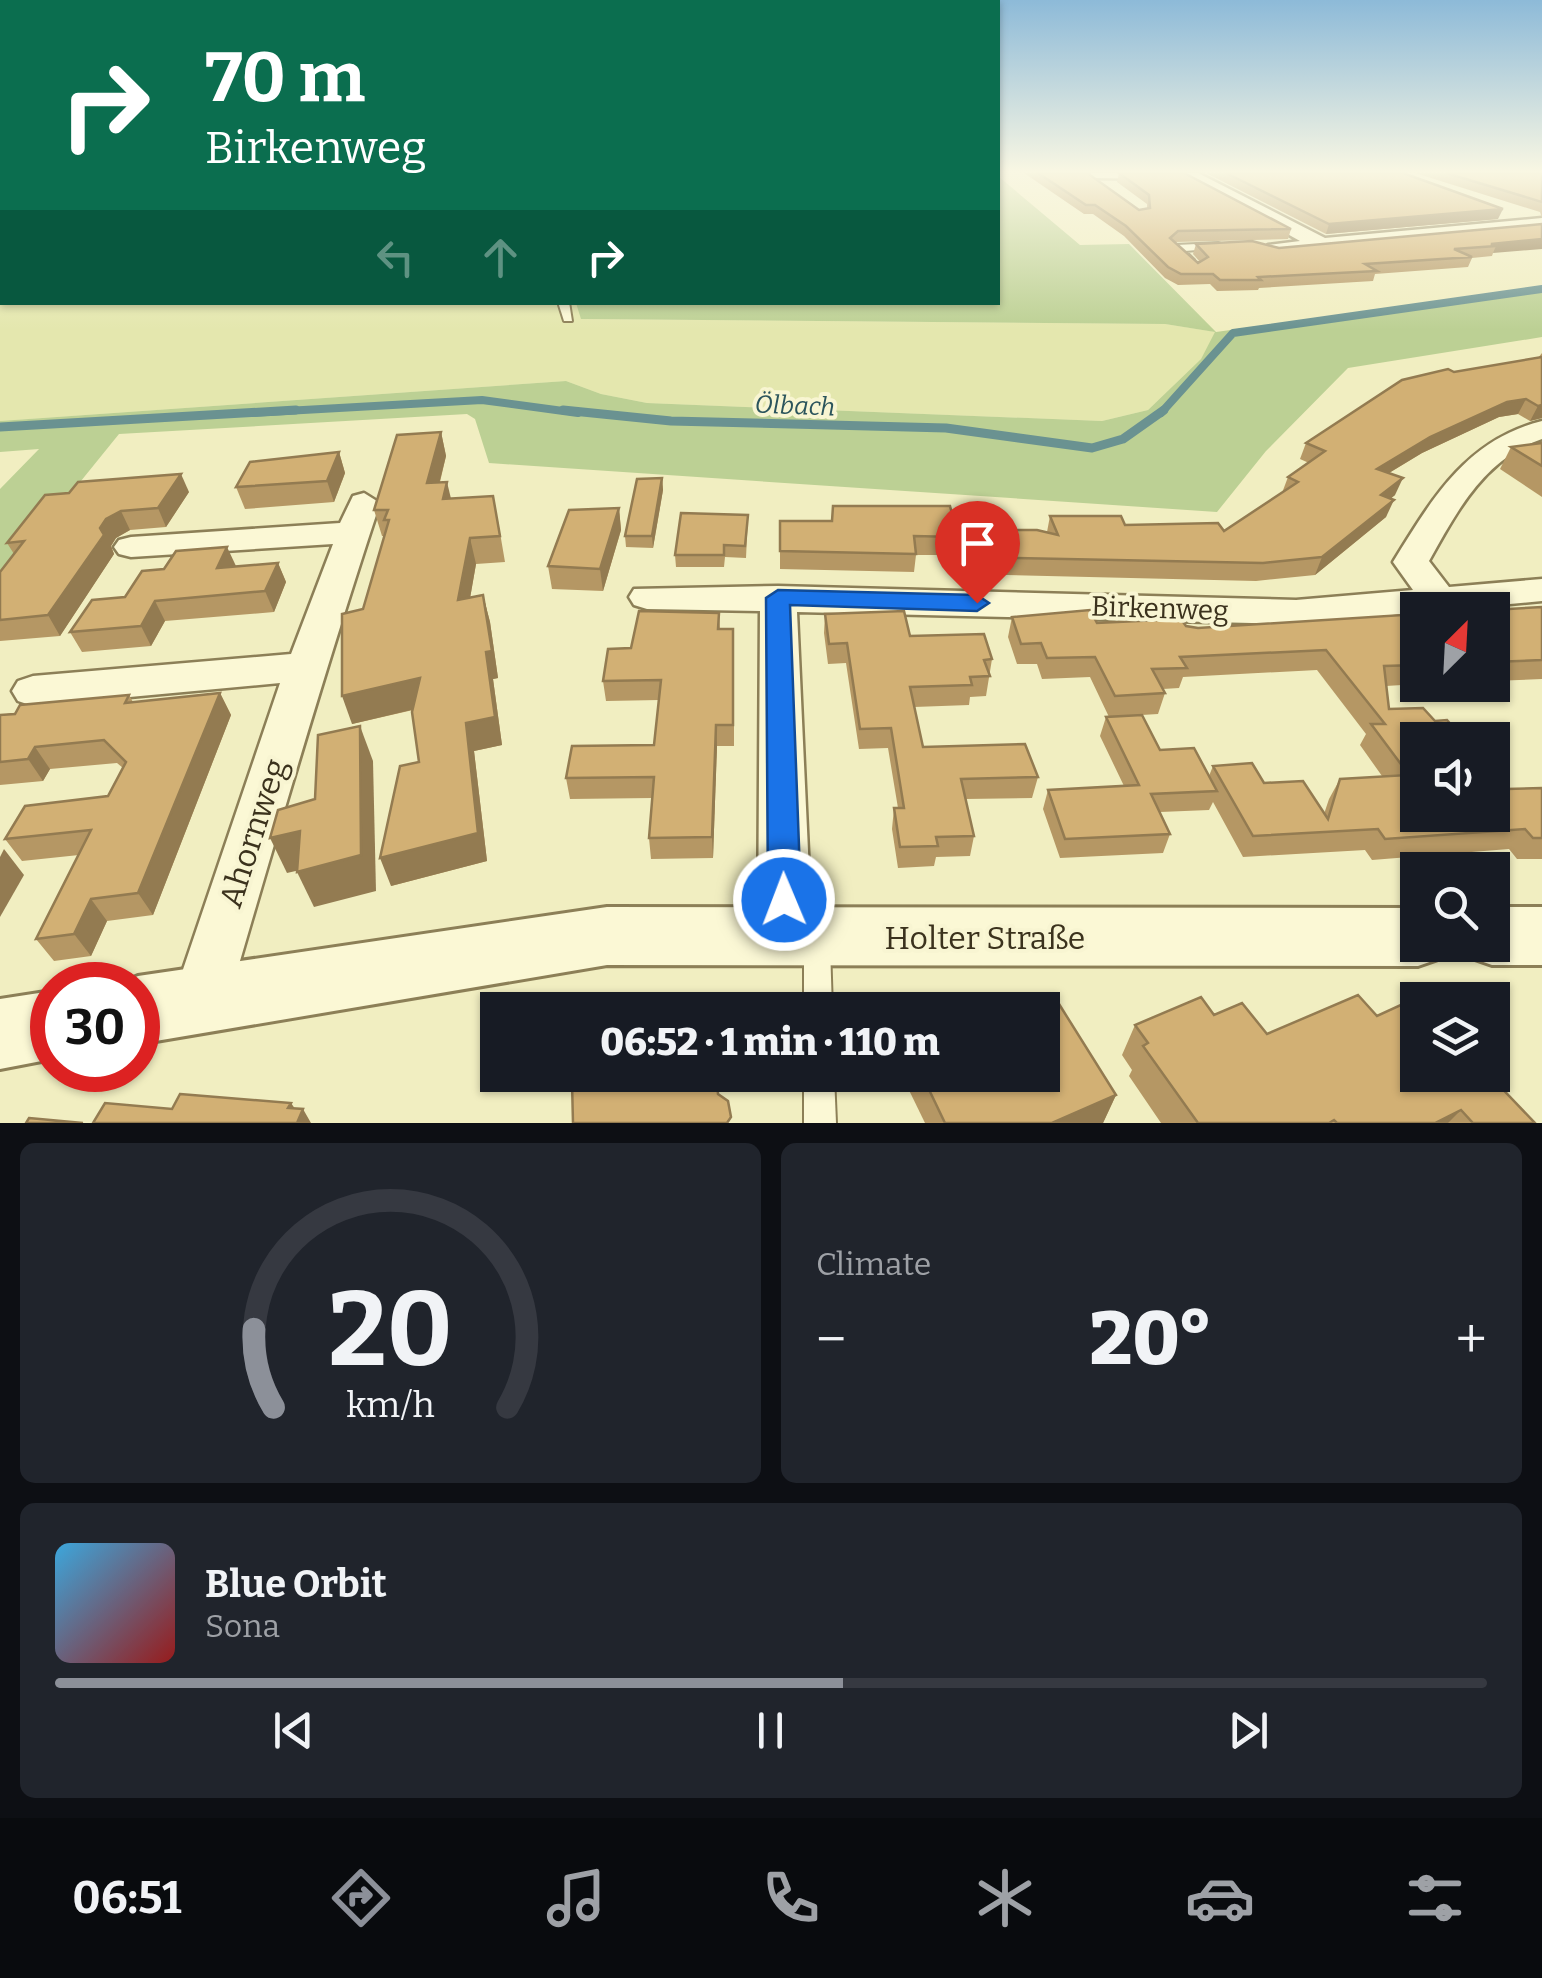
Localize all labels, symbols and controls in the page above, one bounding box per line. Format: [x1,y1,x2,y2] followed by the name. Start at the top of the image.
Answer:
[205,36,365,120] text: 70 m
[40,40,170,170] icon: right
[205,121,426,175] text: Birkenweg
[368,230,423,285] icon: left
[473,230,528,285] icon: ahead
[578,230,633,285] icon: right
[754,390,836,422] water label: Ölbach
[935,501,1020,604] pin
[950,516,1005,571] icon: arrive
[1091,590,1229,627] street label: Birkenweg
[1400,592,1510,702] north arrow
[1400,592,1510,1092] map controls
[1400,722,1510,832] button: sound
[211,754,295,912] street label: Ahornweg
[732,848,836,952] position arrow
[1400,852,1510,962] button: search
[885,919,1085,957] street label: Holter Straße
[30,962,160,1092] speed limit sign: 30
[1400,982,1510,1092] button: layers
[600,1019,940,1065] text: 06:52 · 1 min · 110 m
[816,1245,931,1283] text: Climate
[328,1268,453,1393] text: 20
[1090,1294,1212,1384] text: 20°
[816,1307,846,1373] text: −
[1456,1307,1487,1373] text: +
[346,1384,435,1426] text: km/h
[205,1561,387,1607] text: Blue Orbit
[205,1607,280,1645] text: Sona
[266,1703,321,1758] icon: previous
[743,1703,798,1758] icon: pause
[1221,1703,1276,1758] icon: next
[326,1863,396,1933] icon: directions
[541,1863,611,1933] icon: music
[756,1863,826,1933] icon: phone
[970,1863,1040,1933] icon: climate
[1185,1863,1255,1933] icon: car
[1400,1863,1470,1933] icon: filters
[72,1871,181,1925] text: 06:51

